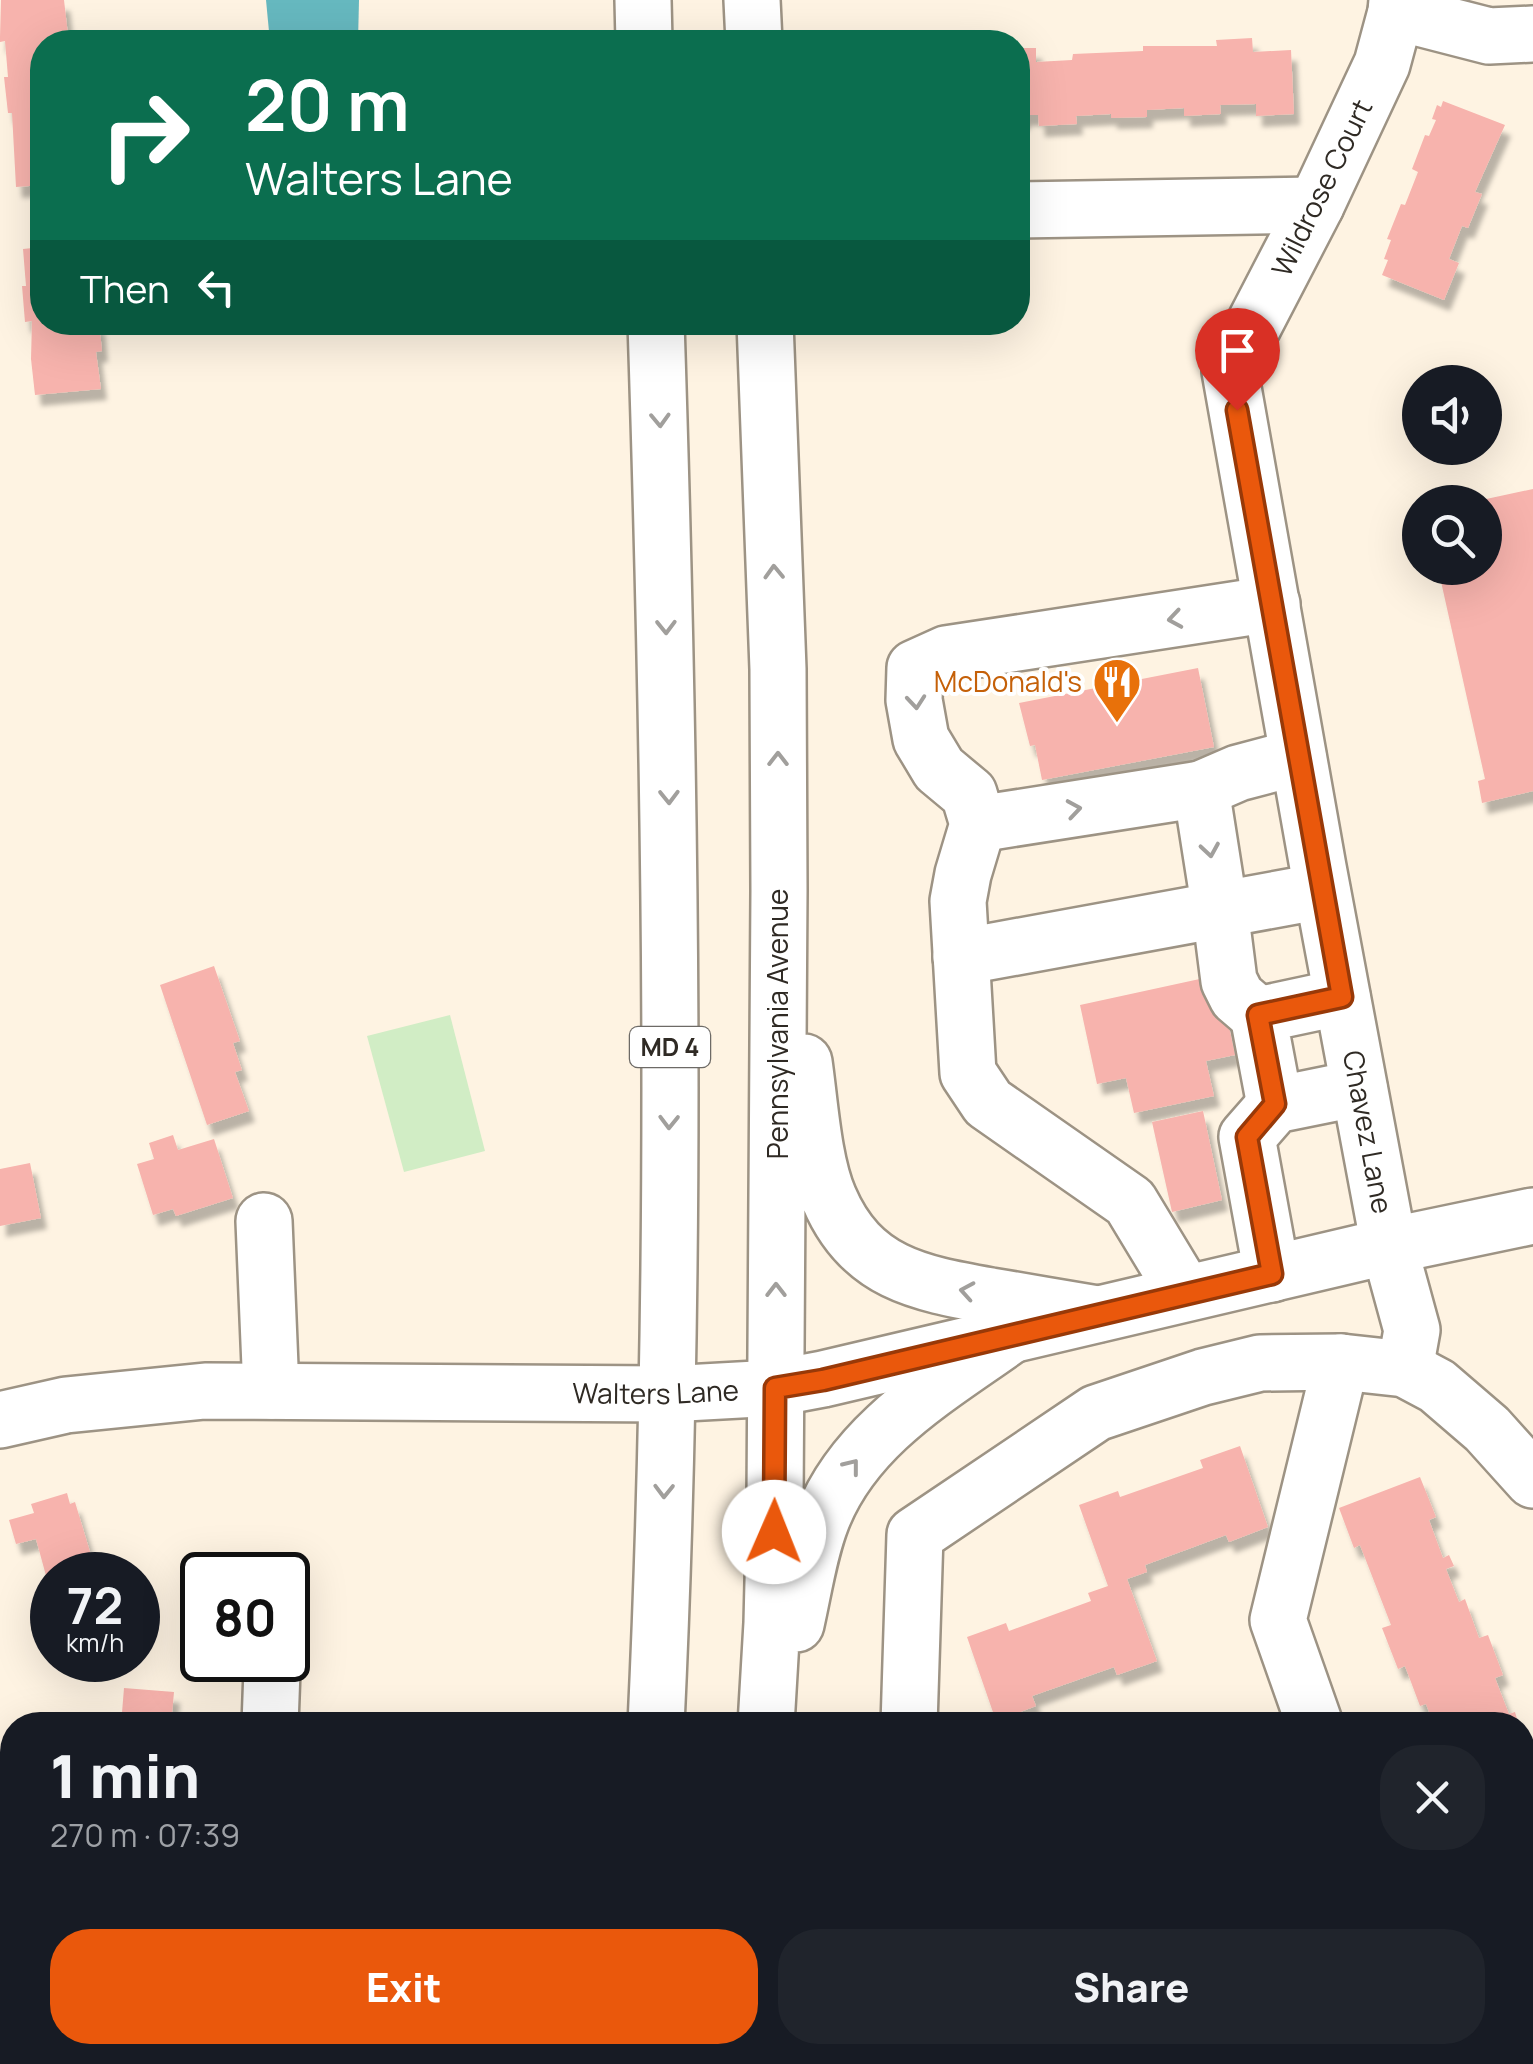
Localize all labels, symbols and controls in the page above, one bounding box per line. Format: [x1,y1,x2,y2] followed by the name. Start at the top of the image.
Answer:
[245,56,410,152] text: 20 m
[80,70,210,200] icon: right
[1262,93,1380,283] street label: Wildrose Court
[245,147,513,209] text: Walters Lane
[189,260,244,315] icon: left
[80,262,169,314] text: Then
[1195,308,1280,411] pin
[1210,323,1265,378] icon: arrive
[1402,365,1502,585] map controls
[1402,365,1502,465] button: sound
[649,412,670,428] one-way arrow
[1402,485,1502,585] button: search
[764,563,785,579] one-way arrow
[1167,607,1184,628] one-way arrow
[656,620,677,636] one-way arrow
[1091,656,1143,724] restaurant icon: McDonald's
[934,662,1082,700] place label: McDonald's
[905,695,926,711] one-way arrow
[767,750,789,766] one-way arrow
[659,790,680,806] one-way arrow
[1066,799,1083,820] one-way arrow
[1199,841,1220,858] one-way arrow
[758,889,796,1159] street label: Pennsylvania Avenue
[630,1027,710,1067] road number: MD 4
[1335,1047,1403,1216] street label: Chavez Lane
[659,1115,680,1131] one-way arrow
[959,1281,975,1302] one-way arrow
[765,1282,787,1298] one-way arrow
[572,1370,740,1412] street label: Walters Lane
[840,1460,858,1478] one-way arrow
[722,1480,826,1584] position arrow
[654,1484,675,1500] one-way arrow
[180,1552,310,1682] speed limit sign: 80
[67,1571,123,1639] text: 72
[66,1625,124,1660] text: km/h
[50,1734,200,1816] text: 1 min
[1380,1745,1485,1850] button: close
[50,1813,240,1857] text: 270 m · 07:39
[50,1929,758,2044] button: Exit
[778,1929,1485,2044] button: Share

